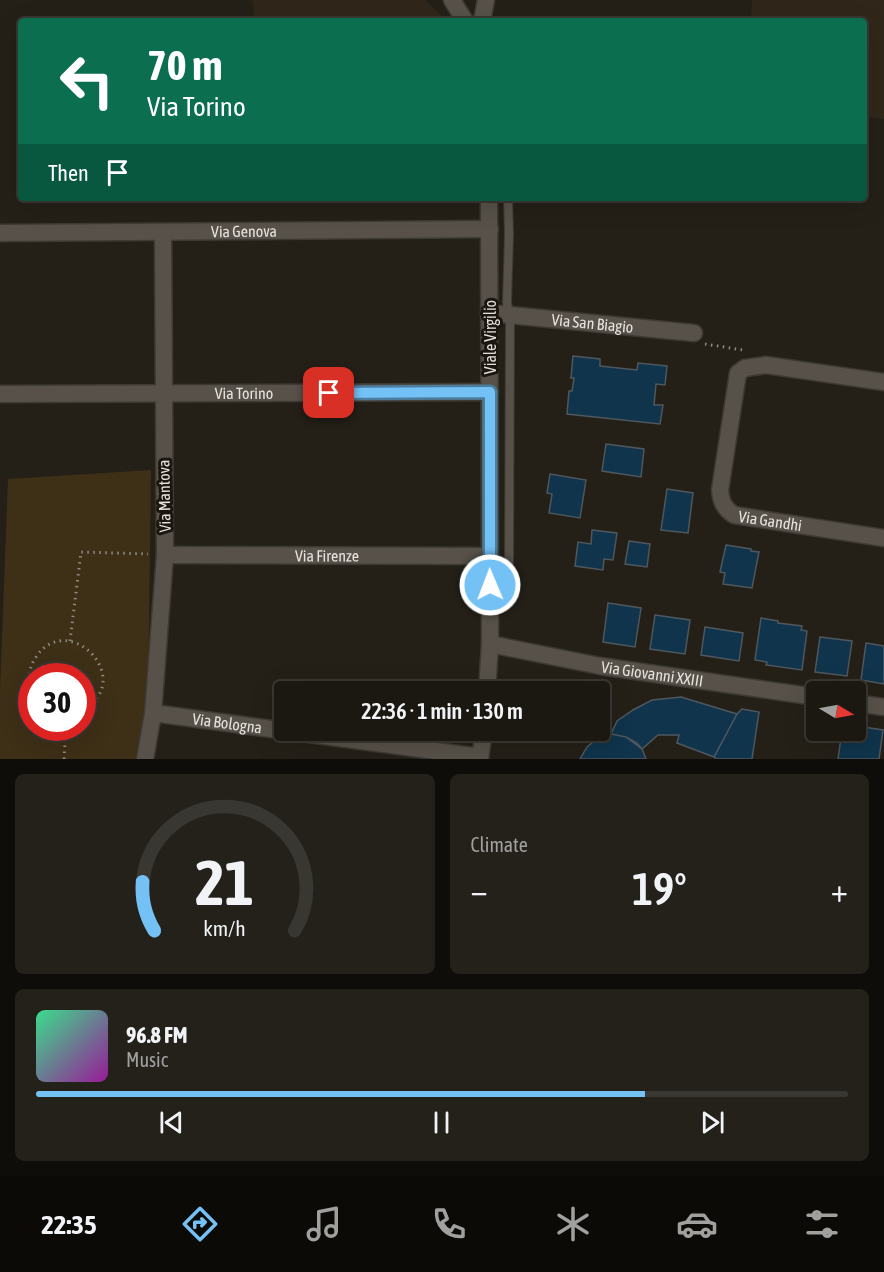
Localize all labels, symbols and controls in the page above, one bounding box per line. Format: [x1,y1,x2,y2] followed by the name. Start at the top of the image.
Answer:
[147,41,222,89] text: 70 m
[48,42,126,120] icon: left
[147,91,246,122] text: Via Torino
[101,156,134,189] icon: arrive
[48,160,89,186] text: Then
[211,222,277,240] street label: Via Genova
[481,300,500,374] street label: Viale Virgilio
[551,310,634,336] street label: Via San Biagio
[303,367,354,418] pin
[312,376,345,409] icon: arrive
[215,384,273,402] street label: Via Torino
[154,459,174,533] street label: Via Mantova
[737,507,803,534] street label: Via Gandhi
[295,546,359,565] street label: Via Firenze
[458,553,522,617] position arrow
[600,657,704,690] street label: Via Giovanni XXIII
[18,663,96,741] speed limit sign: 30
[806,681,866,741] north arrow
[806,681,866,741] map controls
[361,698,523,724] text: 22:36 · 1 min · 130 m
[191,709,263,737] street label: Via Bologna
[471,833,528,856] text: Climate
[195,847,254,918] text: 21
[632,863,687,915] text: 19°
[471,871,488,909] text: −
[831,871,848,909] text: +
[203,916,246,941] text: km/h
[126,1022,188,1048] text: 96.8 FM
[126,1048,168,1071] text: Music
[155,1106,188,1139] icon: previous
[425,1106,458,1139] icon: pause
[696,1106,729,1139] icon: next
[179,1203,221,1245] icon: directions
[303,1203,345,1245] icon: music
[428,1203,470,1245] icon: phone
[552,1203,594,1245] icon: climate
[676,1203,718,1245] icon: car
[801,1203,843,1245] icon: filters
[41,1209,97,1240] text: 22:35

